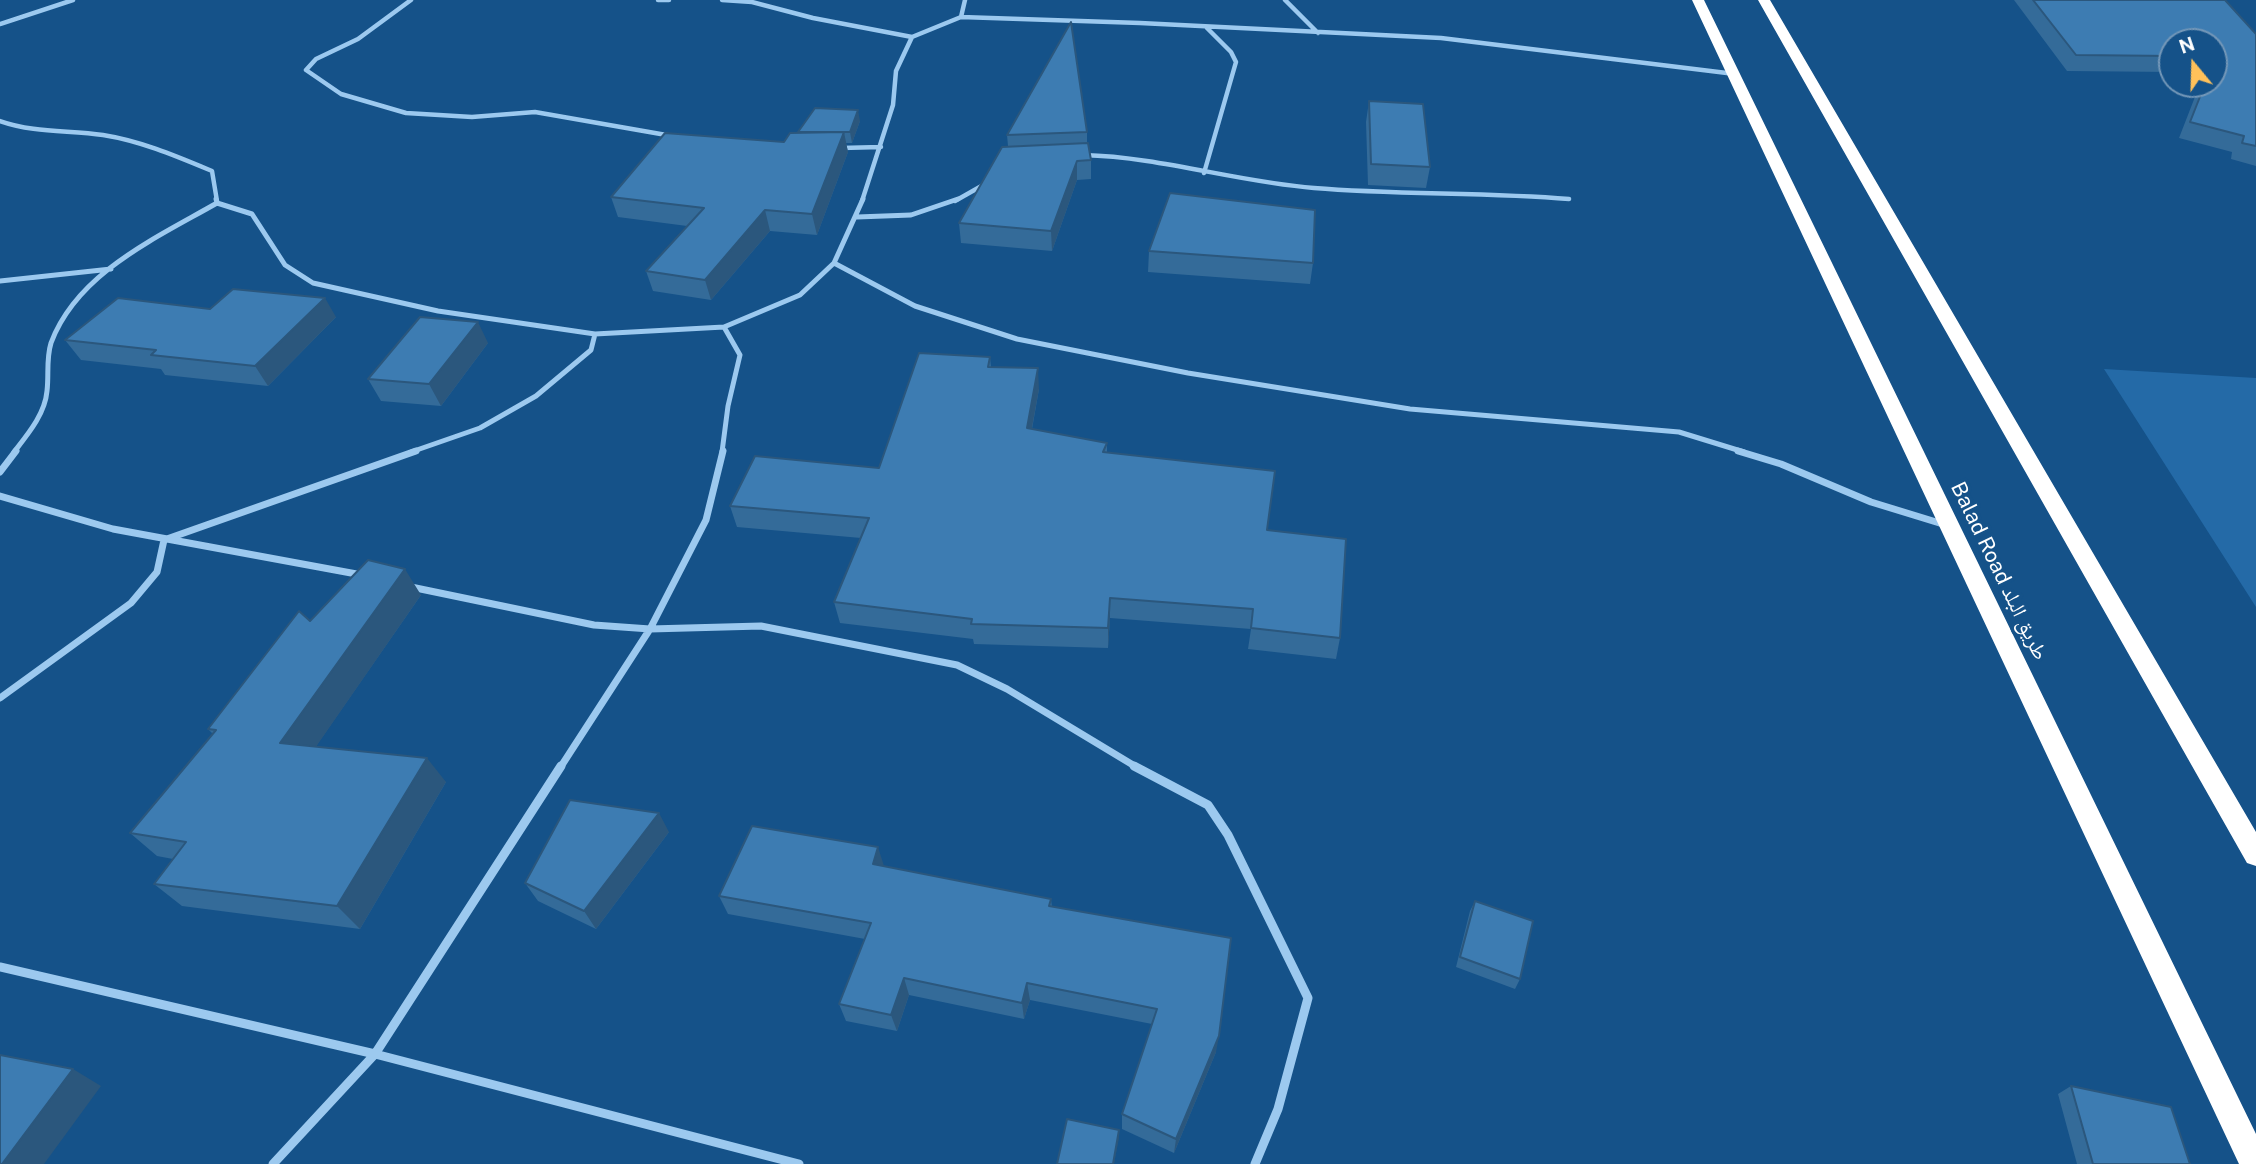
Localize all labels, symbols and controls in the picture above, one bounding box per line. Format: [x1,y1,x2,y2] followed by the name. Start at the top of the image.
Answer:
[2158,28,2228,98] north arrow
[2176,32,2197,58] text: N
[1945,478,2053,664] street label: Balad Road طريق البلد

